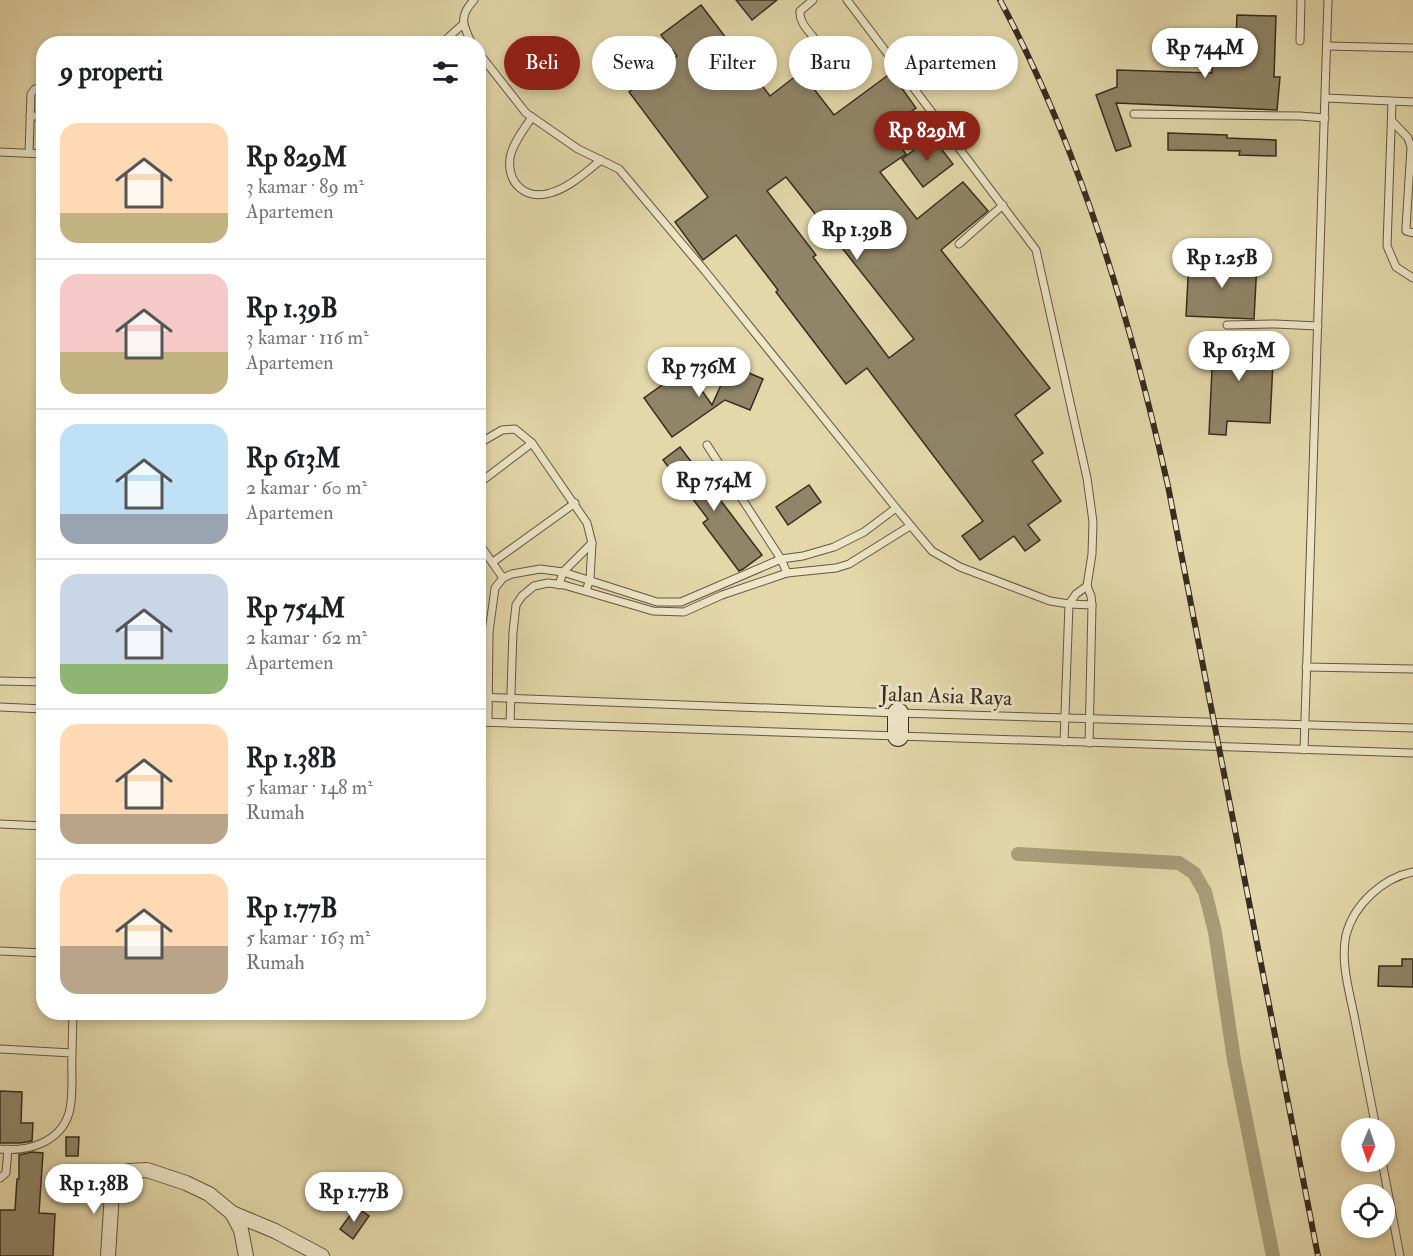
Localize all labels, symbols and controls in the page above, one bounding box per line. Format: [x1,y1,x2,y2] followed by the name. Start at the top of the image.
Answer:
[1150,28,1260,79] pin: Rp 744M
[1166,35,1244,60] text: Rp 744M
[504,36,580,90] chip: Beli
[592,36,676,90] chip: Sewa
[688,36,777,90] chip: Filter
[789,36,872,90] chip: Baru
[884,36,1018,90] chip: Apartemen
[60,56,163,88] text: 9 properti
[429,56,462,89] icon: filters
[872,111,982,162] pin: Rp 829M
[888,118,966,143] text: Rp 829M
[246,142,347,174] text: Rp 829M
[108,147,180,219] icon: home
[246,174,364,199] text: 3 kamar · 89 m²
[246,199,333,224] text: Apartemen
[795,210,919,261] pin: Rp 1.39B
[822,217,892,242] text: Rp 1.39B
[1160,238,1284,289] pin: Rp 1.25B
[1186,245,1258,270] text: Rp 1.25B
[246,293,338,325] text: Rp 1.39B
[108,298,180,370] icon: home
[246,325,369,350] text: 3 kamar · 116 m²
[1184,331,1294,382] pin: Rp 613M
[1203,338,1275,363] text: Rp 613M
[644,347,754,398] pin: Rp 736M
[246,350,333,375] text: Apartemen
[662,354,736,379] text: Rp 736M
[246,443,341,475] text: Rp 613M
[108,448,180,520] icon: home
[659,461,769,512] pin: Rp 754M
[676,468,752,493] text: Rp 754M
[246,475,367,500] text: 2 kamar · 60 m²
[246,500,333,525] text: Apartemen
[246,593,345,625] text: Rp 754M
[108,598,180,670] icon: home
[246,625,367,650] text: 2 kamar · 62 m²
[246,650,333,675] text: Apartemen
[878,680,1014,712] street label: Jalan Asia Raya
[246,743,337,775] text: Rp 1.38B
[108,748,180,820] icon: home
[246,775,373,800] text: 5 kamar · 148 m²
[246,800,305,825] text: Rumah
[246,893,337,925] text: Rp 1.77B
[108,898,180,970] icon: home
[246,925,370,950] text: 5 kamar · 163 m²
[246,950,305,975] text: Rumah
[1341,1118,1395,1172] north arrow
[1341,1118,1395,1238] map controls
[32,1164,156,1215] pin: Rp 1.38B
[59,1171,129,1196] text: Rp 1.38B
[292,1172,416,1223] pin: Rp 1.77B
[319,1179,389,1204] text: Rp 1.77B
[1341,1184,1395,1238] button: locate

